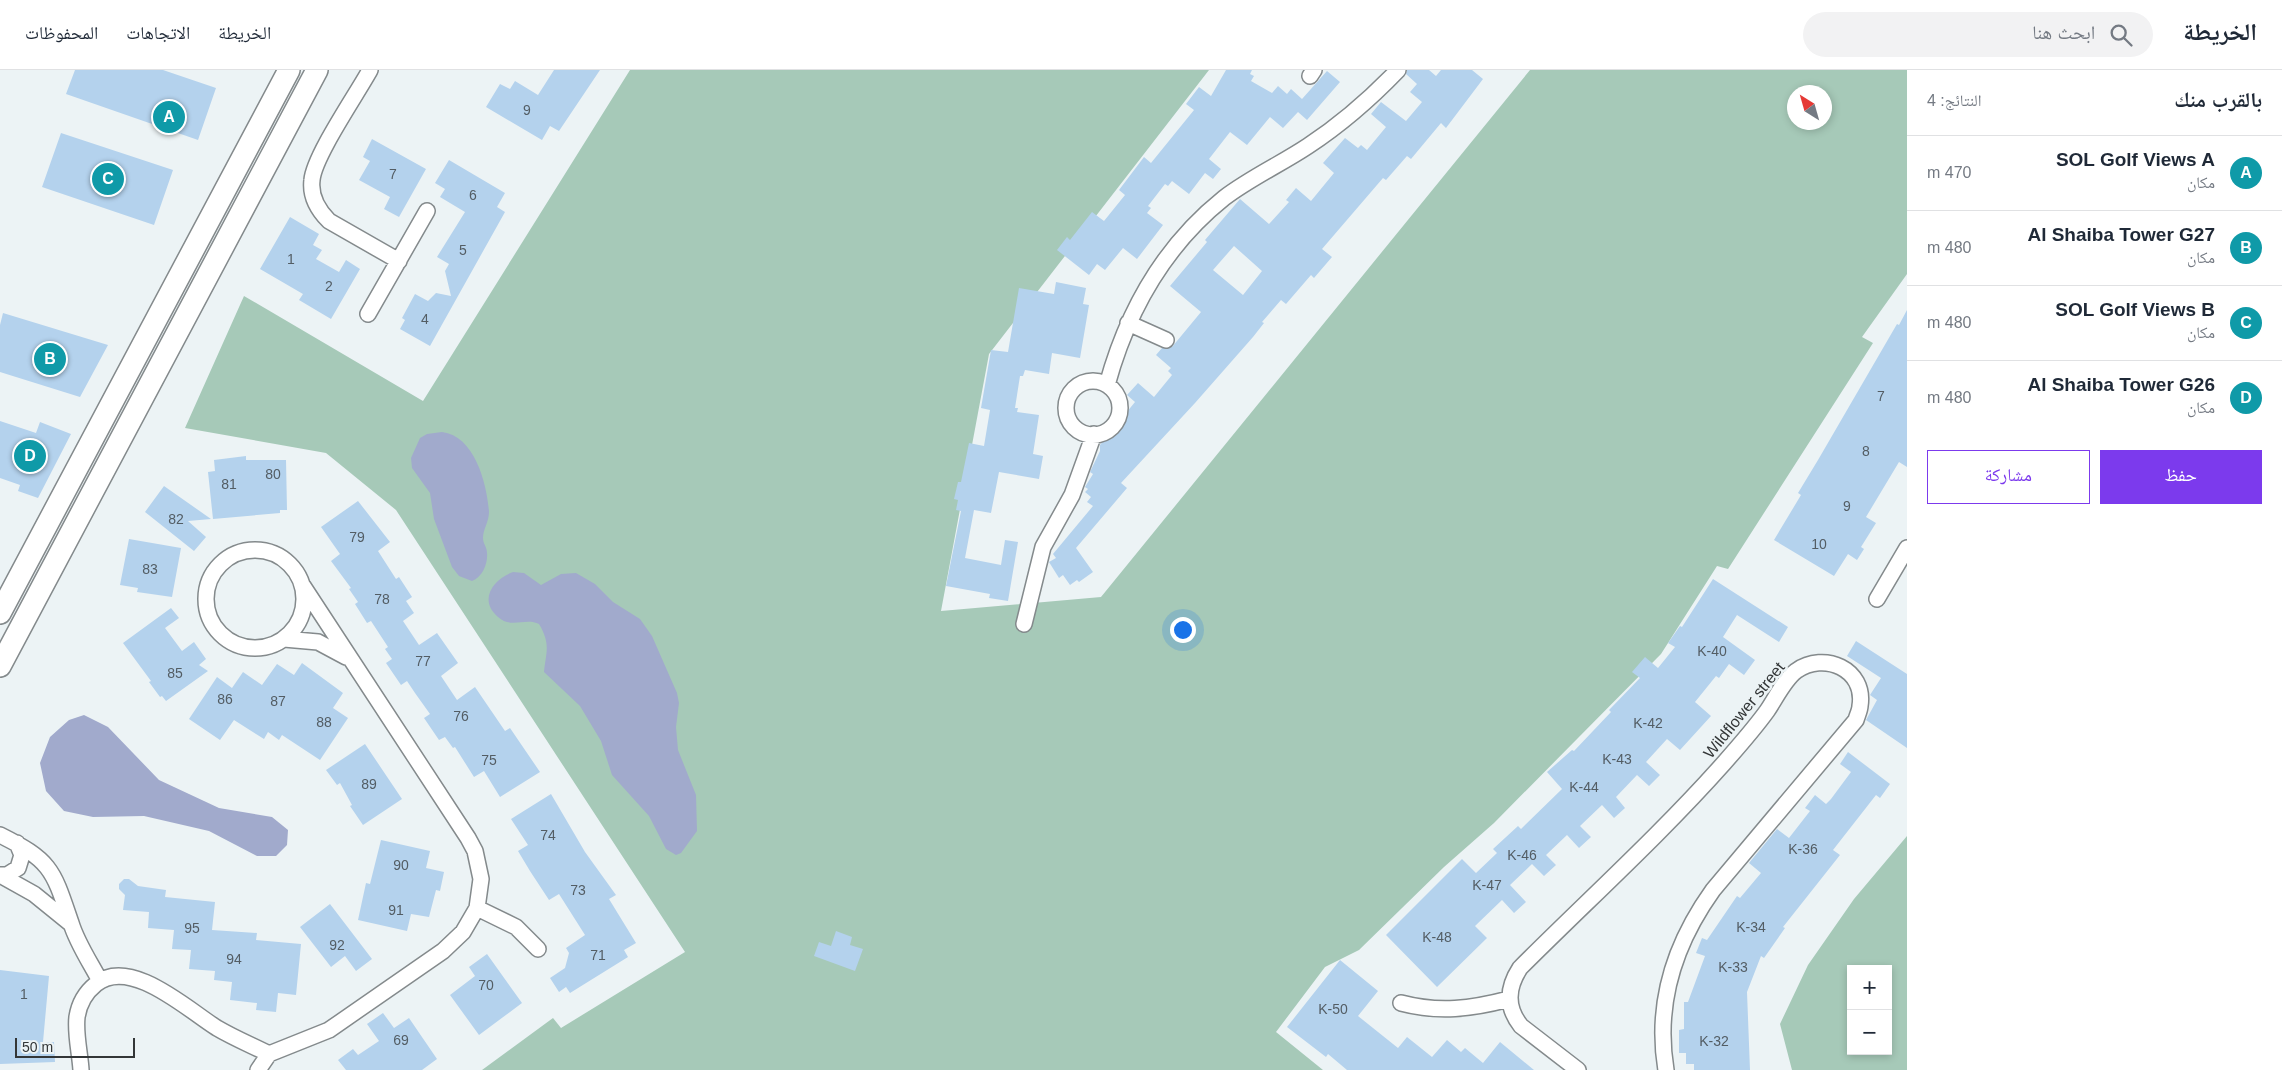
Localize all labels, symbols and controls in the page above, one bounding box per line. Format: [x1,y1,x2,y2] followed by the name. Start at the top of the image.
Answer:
[1803,12,2153,57] search box
[2183,18,2257,45] text: الخريطة
[2107,21,2135,49] icon: search
[2032,22,2095,43] text: ابحث هنا
[25,23,98,43] text: المحفوظات
[126,23,190,43] text: الاتجاهات
[218,23,271,43] text: الخريطة
[1787,85,1832,130] north arrow
[2174,88,2262,111] text: بالقرب منك
[1927,92,1982,109] text: النتائج: 4
[153,98,185,136] pin: A
[523,102,531,118] house number: 9
[2056,149,2215,170] text: SOL Golf Views A
[92,160,124,198] pin: C
[1927,164,1971,181] text: 470 m
[2240,164,2252,181] text: A
[389,166,397,182] house number: 7
[2187,174,2215,191] text: مكان
[469,187,477,203] house number: 6
[2027,224,2215,245] text: Al Shaiba Tower G27
[1927,239,1971,256] text: 480 m
[2240,239,2252,256] text: B
[459,242,467,258] house number: 5
[2187,249,2215,266] text: مكان
[287,251,295,267] house number: 1
[325,278,333,294] house number: 2
[2055,299,2215,320] text: SOL Golf Views B
[421,311,429,327] house number: 4
[1927,314,1971,331] text: 480 m
[2240,314,2252,331] text: C
[2187,324,2215,341] text: مكان
[34,340,66,378] pin: B
[2027,374,2215,395] text: Al Shaiba Tower G26
[1877,388,1885,404] house number: 7
[1927,389,1971,406] text: 480 m
[2240,389,2252,406] text: D
[2187,399,2215,416] text: مكان
[14,437,46,475] pin: D
[1862,443,1870,459] house number: 8
[1927,450,2090,504] button: مشاركة
[2100,450,2262,504] button: حفظ
[265,466,281,482] house number: 80
[221,476,237,492] house number: 81
[1843,498,1851,514] house number: 9
[168,511,184,527] house number: 82
[349,529,365,545] house number: 79
[1811,536,1827,552] house number: 10
[142,561,158,577] house number: 83
[374,591,390,607] house number: 78
[1170,617,1196,643] your location
[1697,643,1727,659] house number: K-40
[415,653,431,669] house number: 77
[1700,658,1788,761] street label: Wildflower street
[167,665,183,681] house number: 85
[217,691,233,707] house number: 86
[270,693,286,709] house number: 87
[453,708,469,724] house number: 76
[316,714,332,730] house number: 88
[1633,715,1663,731] house number: K-42
[1602,751,1632,767] house number: K-43
[481,752,497,768] house number: 75
[361,776,377,792] house number: 89
[1569,779,1599,795] house number: K-44
[540,827,556,843] house number: 74
[1788,841,1818,857] house number: K-36
[1507,847,1537,863] house number: K-46
[393,857,409,873] house number: 90
[1472,877,1502,893] house number: K-47
[570,882,586,898] house number: 73
[388,902,404,918] house number: 91
[1736,919,1766,935] house number: K-34
[184,920,200,936] house number: 95
[1422,929,1452,945] house number: K-48
[329,937,345,953] house number: 92
[590,947,606,963] house number: 71
[226,951,242,967] house number: 94
[1718,959,1748,975] house number: K-33
[1847,965,1892,1055] map controls
[1847,965,1892,1010] button: +
[478,977,494,993] house number: 70
[20,986,28,1002] house number: 1
[1318,1001,1348,1017] house number: K-50
[1847,1010,1892,1055] button: −
[393,1032,409,1048] house number: 69
[1699,1033,1729,1049] house number: K-32
[15,1035,135,1058] scale bar
[22,1039,53,1055] text: 50 m

